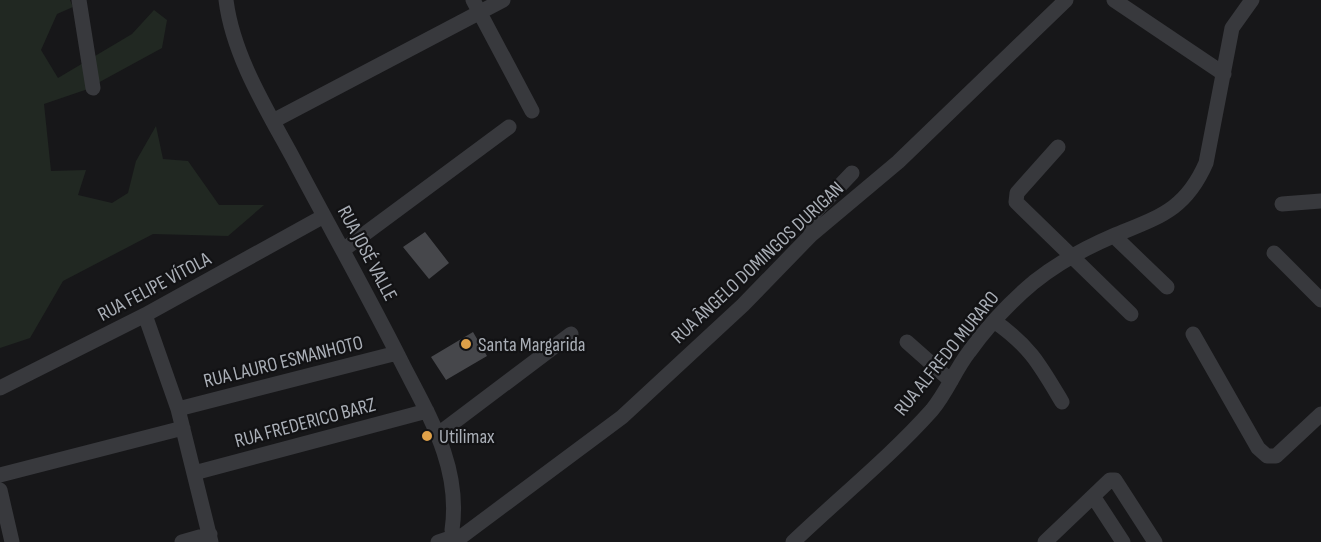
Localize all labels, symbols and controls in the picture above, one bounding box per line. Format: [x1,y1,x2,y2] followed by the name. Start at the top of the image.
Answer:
[667,177,849,349] street label: RUA ÂNGELO DOMINGOS DURIGAN
[332,202,402,305] street label: RUA JOSÉ VALLE
[94,247,216,327] street label: RUA FELIPE VÍTOLA
[889,287,1004,421] street label: RUA ALFREDO MURARO
[201,331,365,393] street label: RUA LAURO ESMANHOTO
[478,333,586,357] place label: Santa Margarida
[459,337,473,351] marker: Santa Margarida
[232,393,378,453] street label: RUA FREDERICO BARZ
[439,425,495,449] place label: Utilimax
[420,429,434,443] marker: Utilimax

